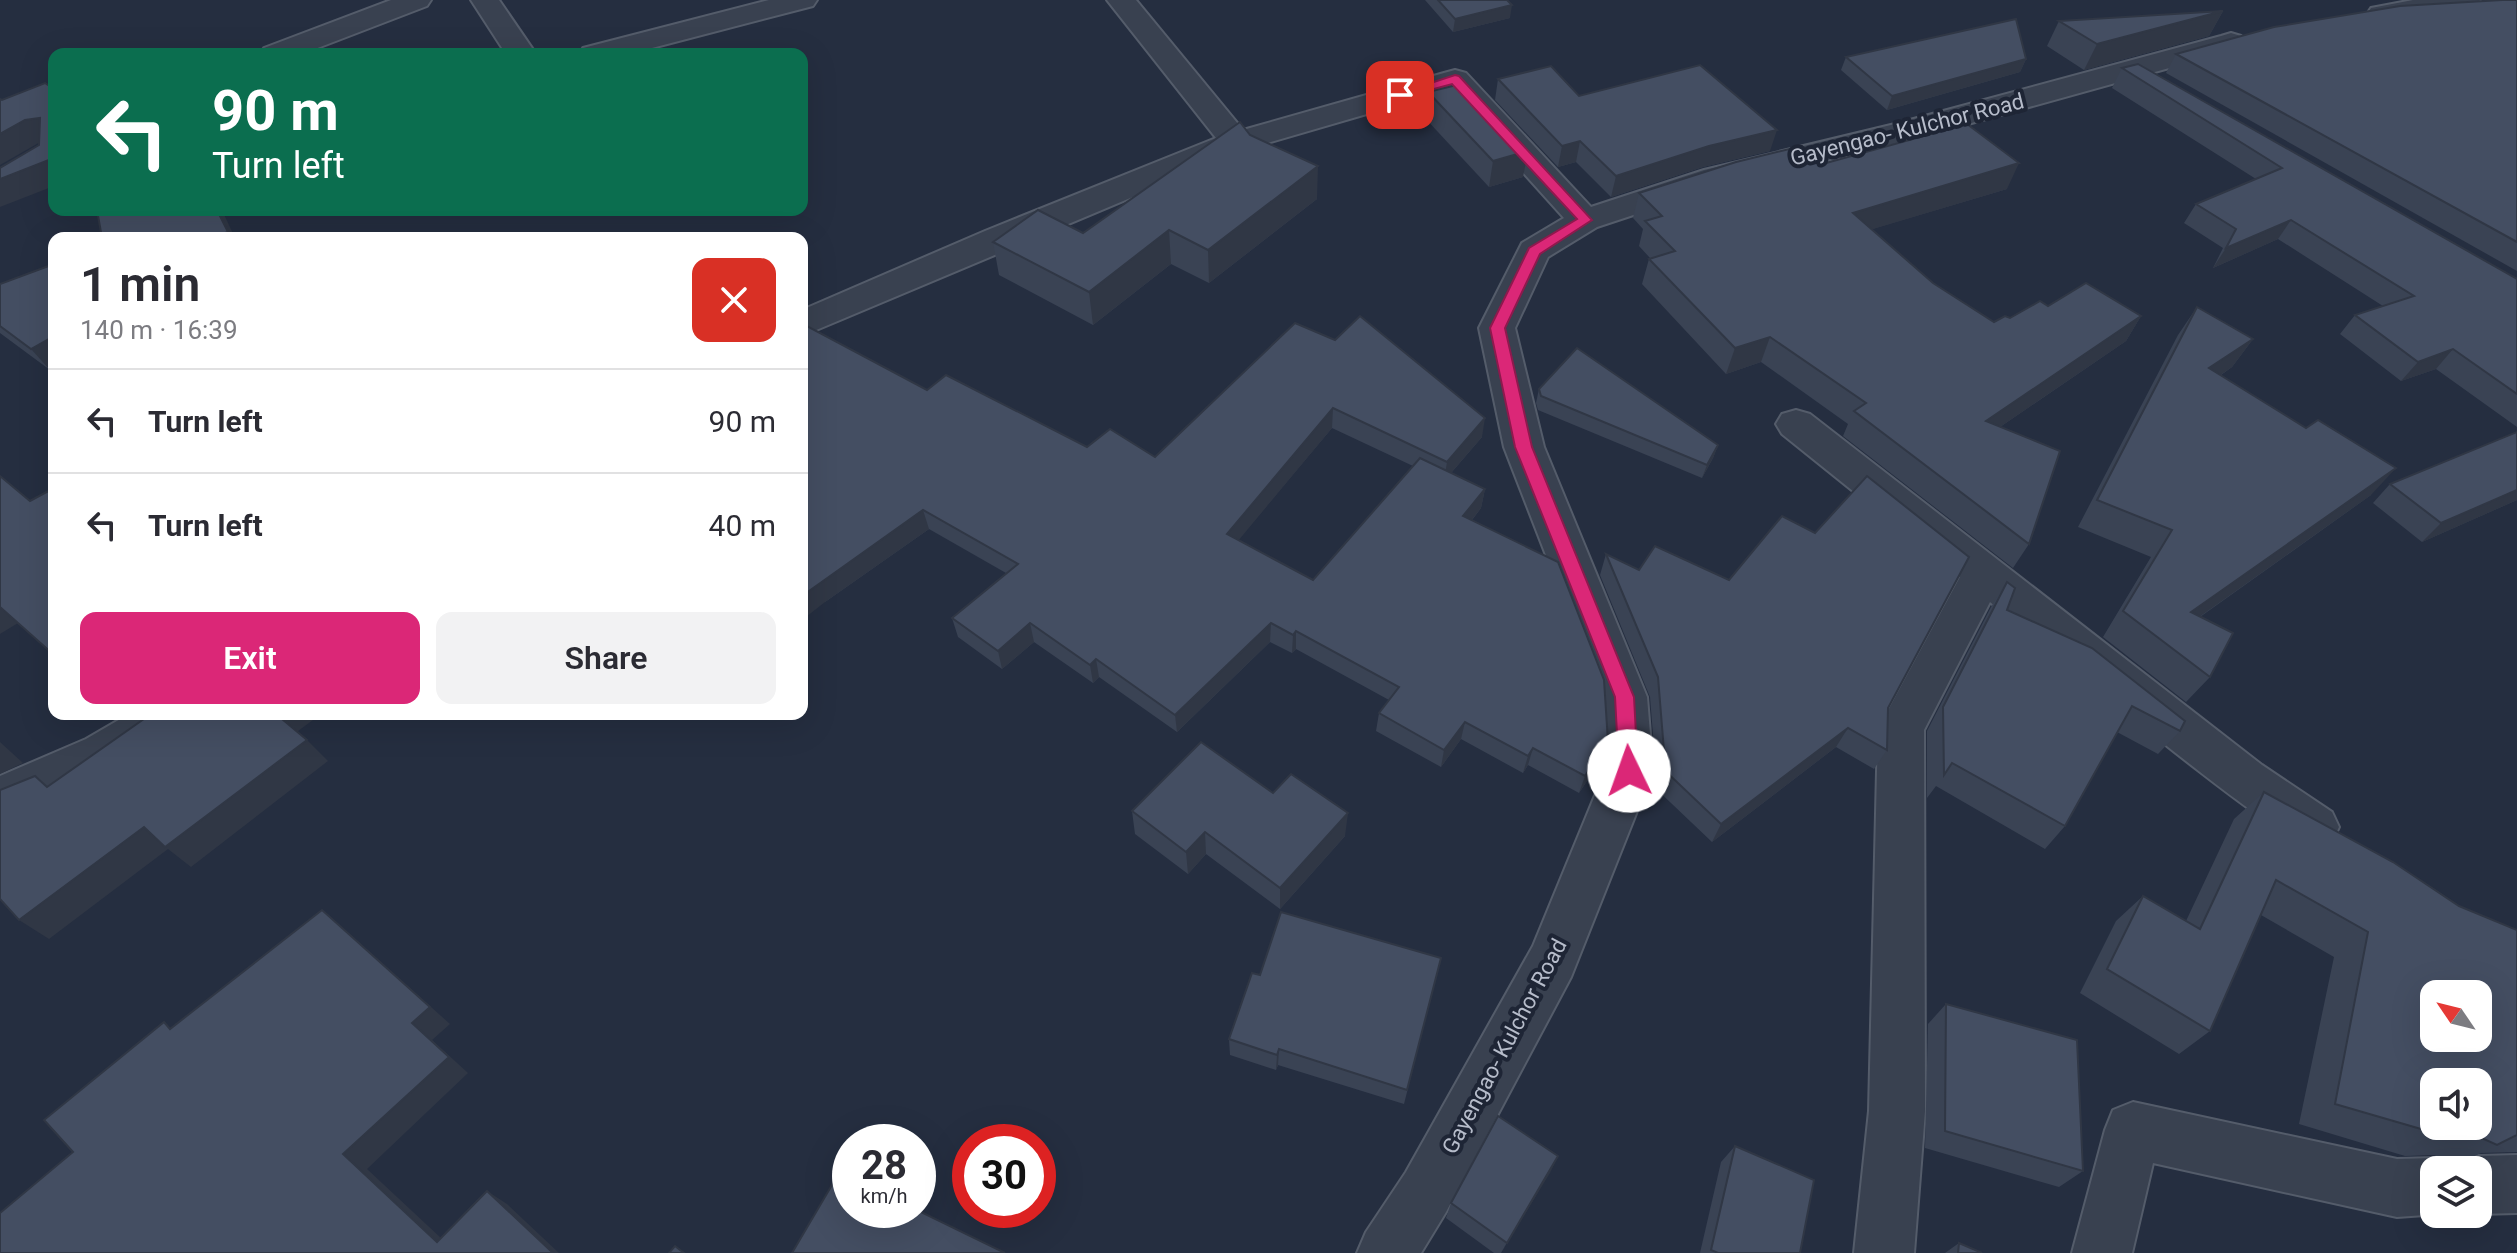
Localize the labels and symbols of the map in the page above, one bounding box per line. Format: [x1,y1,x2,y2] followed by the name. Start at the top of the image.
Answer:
[1366,61,1434,129] pin
[1788,88,2027,171] street label: Gayengao- Kulchor Road
[1587,729,1671,813] position arrow
[1437,934,1572,1158] street label: Gayengao- Kulchor Road
[2420,980,2492,1052] north arrow
[952,1124,1056,1228] speed limit sign: 30

